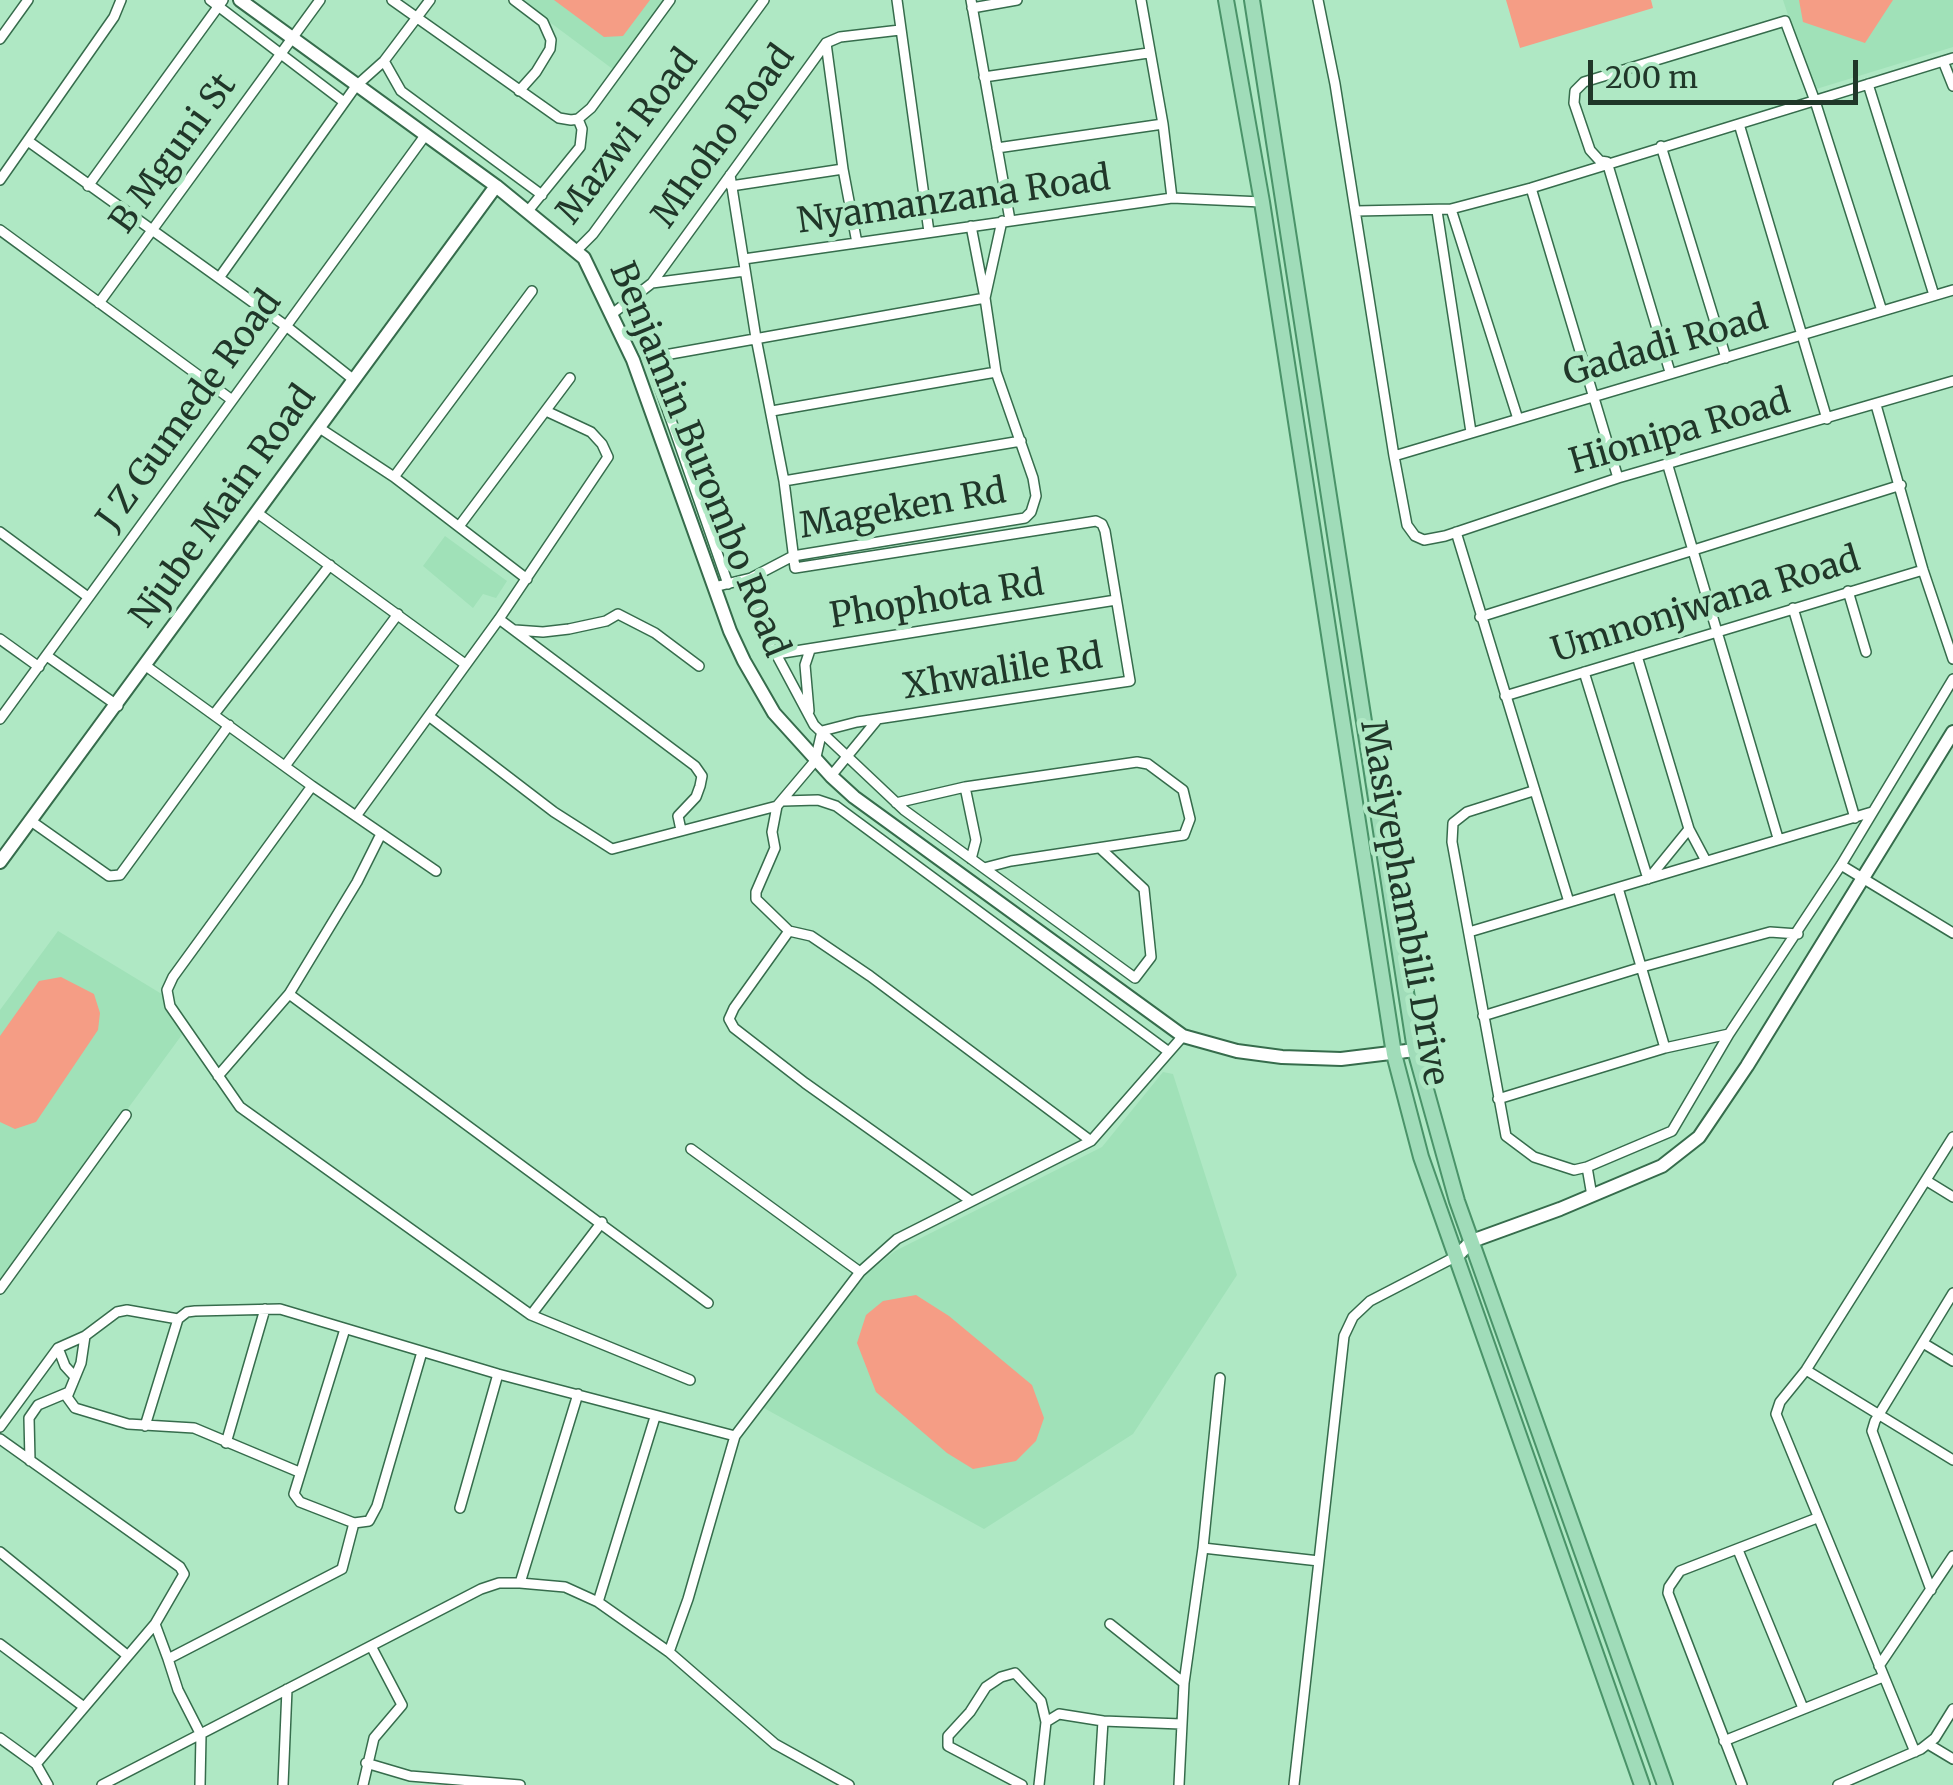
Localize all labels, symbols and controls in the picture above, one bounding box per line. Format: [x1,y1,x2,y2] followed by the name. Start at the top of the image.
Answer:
[644,38,804,236] street label: Mhoho Road
[1593,40,1863,102] scale bar
[549,42,707,232] street label: Mazwi Road
[1605,58,1698,96] text: 200 m
[102,66,246,242] street label: B Mguni St
[795,158,1113,244] street label: Nyamanzana Road
[599,257,797,663] street label: Benjamin Burombo Road
[89,283,291,539] street label: J Z Gumede Road
[1559,298,1773,396] street label: Gadadi Road
[122,378,326,636] street label: Njube Main Road
[1565,381,1795,485] street label: Hionipa Road
[797,471,1009,549] street label: Mageken Rd
[1547,539,1865,673] street label: Umnonjwana Road
[827,563,1047,639] street label: Phophota Rd
[900,637,1106,709] street label: Xhwalile Rd
[1350,717,1456,1089] street label: Masiyephambili Drive

